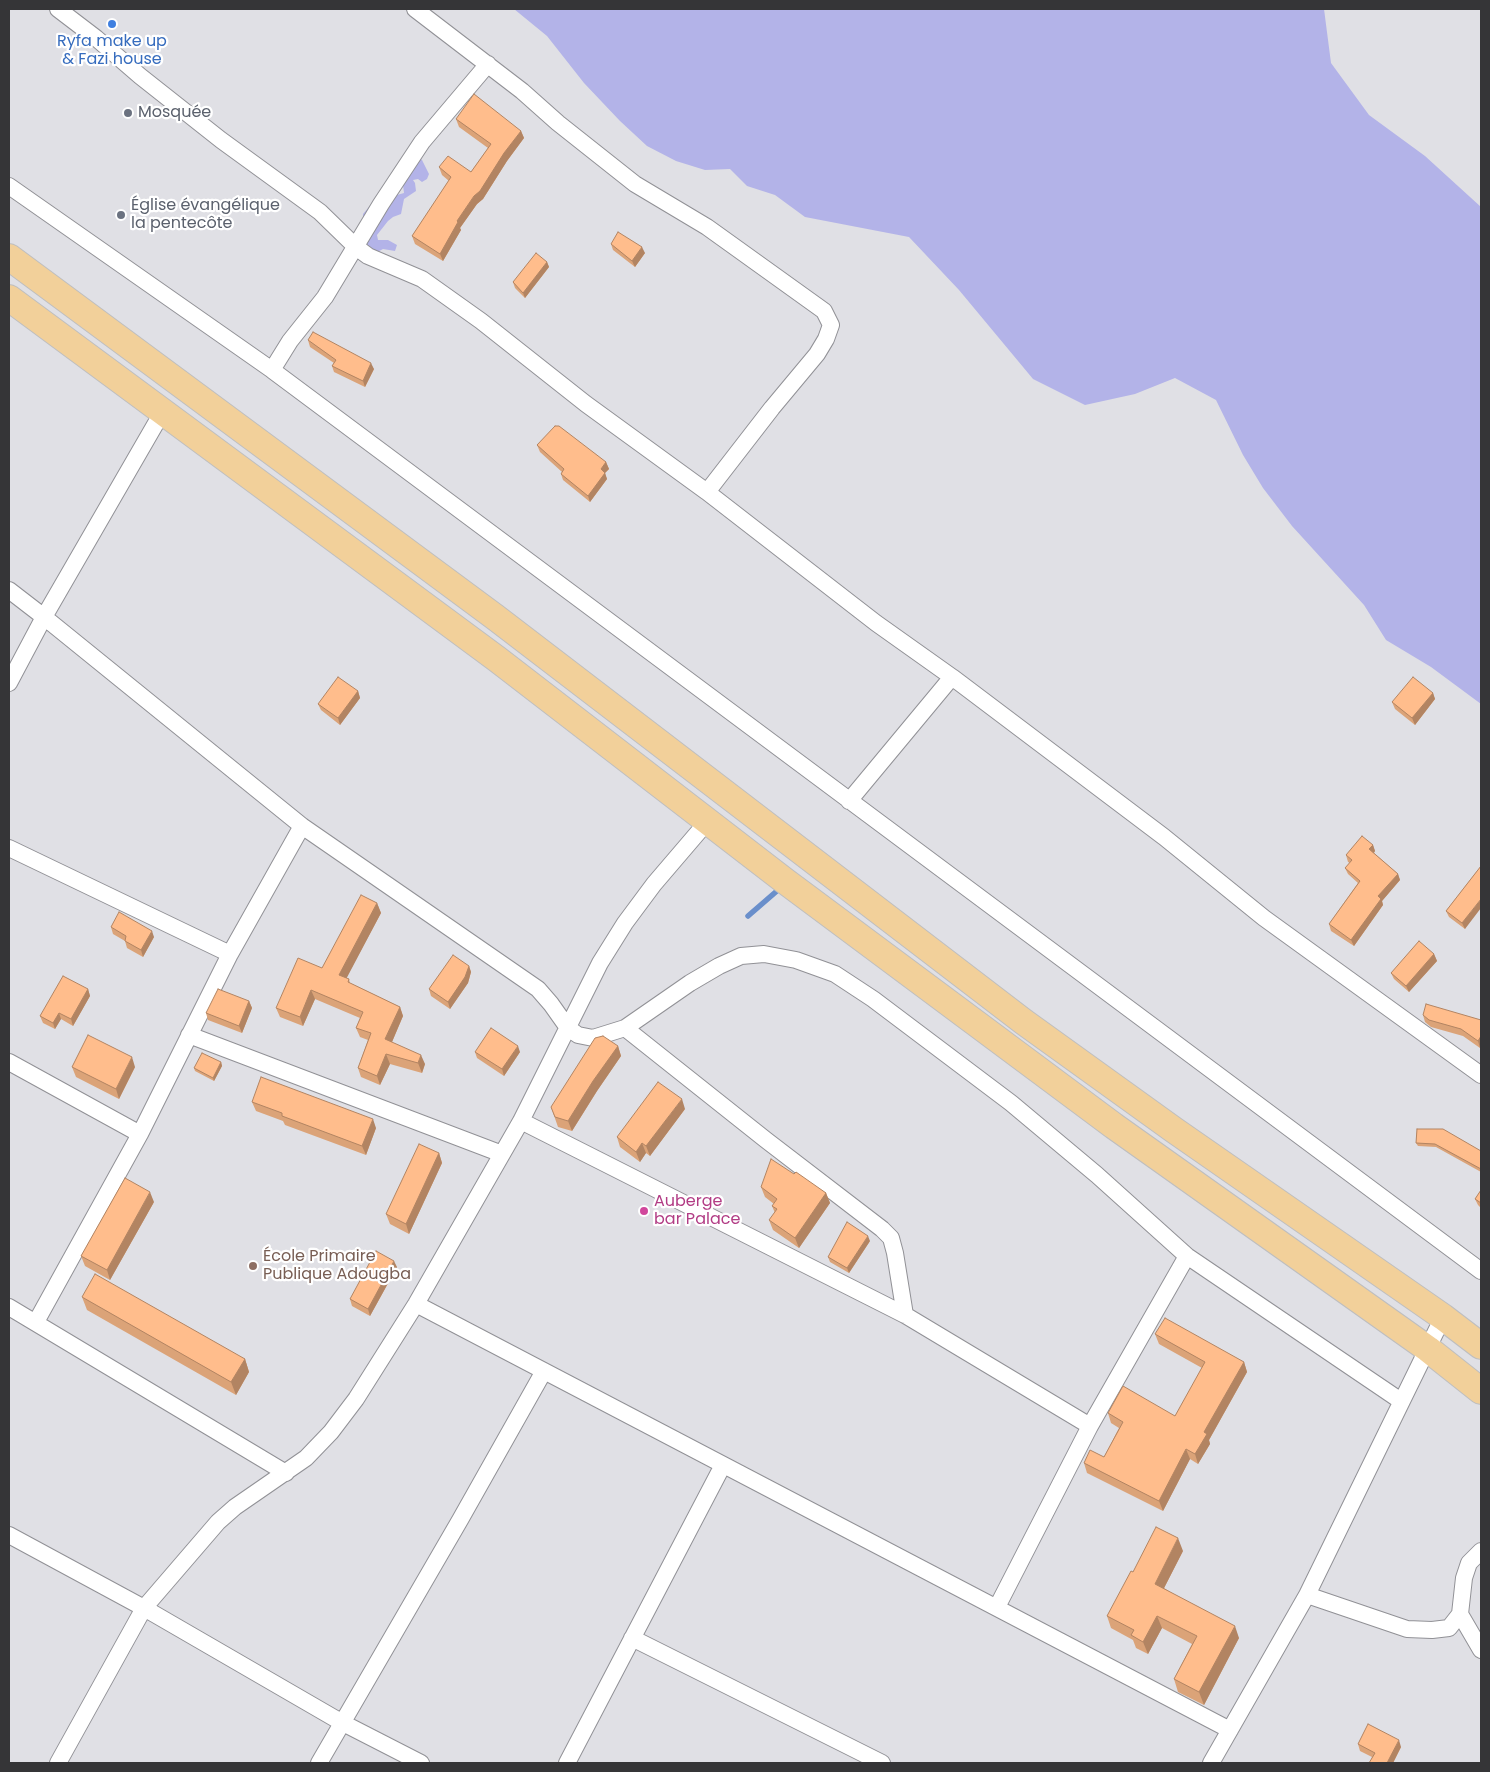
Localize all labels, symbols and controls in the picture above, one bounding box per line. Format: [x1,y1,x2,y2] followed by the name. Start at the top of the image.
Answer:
[106,18,118,30] marker: Ryfa make up & Fazi house
[57,32,167,70] place label: Ryfa make up & Fazi house
[138,103,211,123] place label: Mosquée
[122,107,134,119] marker: Mosquée
[131,196,280,234] place label: Église évangélique la pentecôte
[115,209,127,221] marker: Église évangélique la pentecôte
[654,1192,740,1230] place label: Auberge bar Palace
[638,1205,650,1217] marker: Auberge bar Palace
[263,1247,411,1285] place label: École Primaire Publique Adougba
[247,1260,259,1272] marker: École Primaire Publique Adougba

